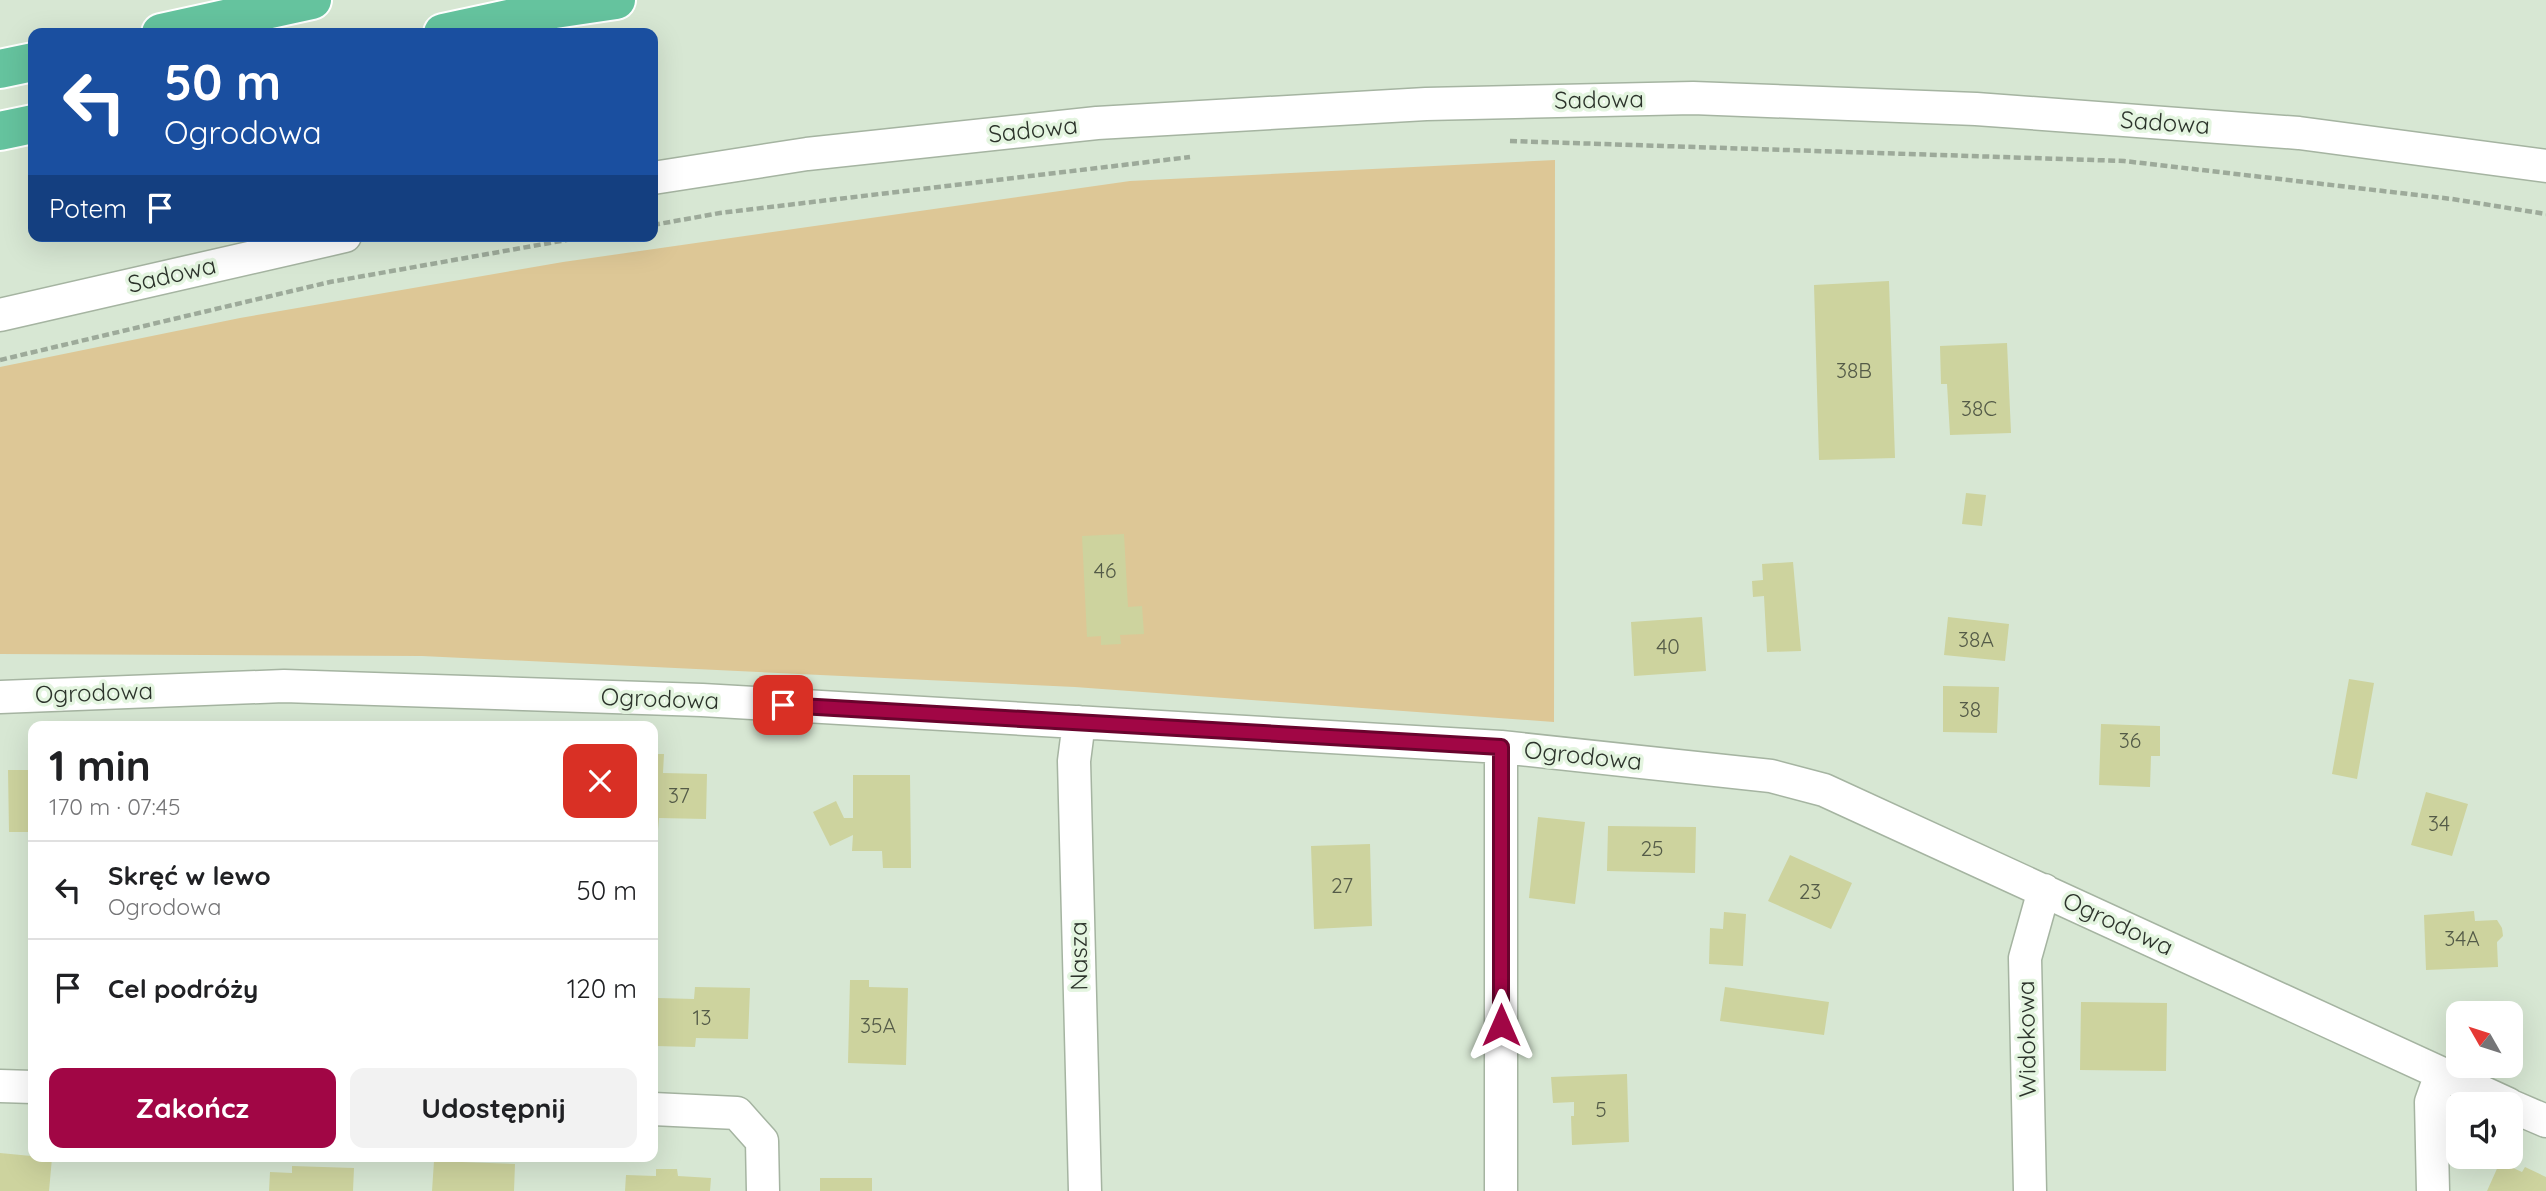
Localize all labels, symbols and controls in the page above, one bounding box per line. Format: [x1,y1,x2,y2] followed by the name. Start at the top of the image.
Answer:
[164,51,281,112] text: 50 m
[49,56,140,147] icon: left
[1554,83,1644,115] street label: Sadowa
[2119,104,2211,140] street label: Sadowa
[987,109,1079,149] street label: Sadowa
[164,112,322,152] text: Ogrodowa
[141,189,179,227] icon: arrive
[49,192,127,225] text: Potem
[125,249,219,299] street label: Sadowa
[1836,357,1872,383] house number: 38B
[1961,395,1997,421] house number: 38C
[1094,557,1116,583] house number: 46
[1958,626,1994,652] house number: 38A
[1656,633,1680,659] house number: 40
[34,675,154,709] street label: Ogrodowa
[753,675,813,735] pin
[600,681,720,715] street label: Ogrodowa
[764,686,802,724] icon: arrive
[1959,696,1981,722] house number: 38
[2119,727,2141,753] house number: 36
[1523,734,1643,776] street label: Ogrodowa
[49,739,151,792] text: 1 min
[563,744,637,818] button: close
[668,782,690,808] house number: 37
[49,792,181,821] text: 170 m · 07:45
[2428,810,2450,836] house number: 34
[1640,835,1664,861] house number: 25
[108,859,271,892] text: Skręć w lewo
[49,871,87,909] icon: left
[1331,872,1353,898] house number: 27
[577,874,637,907] text: 50 m
[1799,878,1821,904] house number: 23
[2058,885,2178,962] street label: Ogrodowa
[108,892,221,921] text: Ogrodowa
[1062,921,1094,991] street label: Nasza
[2444,925,2480,951] house number: 34A
[49,969,87,1007] icon: arrive
[108,972,258,1005] text: Cel podróży
[567,972,637,1005] text: 120 m
[2010,980,2042,1098] street label: Widokowa
[1464,988,1538,1062] position arrow
[2446,1001,2524,1078] north arrow
[2446,1001,2523,1169] map controls
[693,1004,711,1030] house number: 13
[860,1012,896,1038] house number: 35A
[49,1068,336,1148] button: Zakończ
[350,1068,637,1148] button: Udostępnij
[2446,1092,2523,1169] button: sound
[1595,1096,1607,1122] house number: 5

